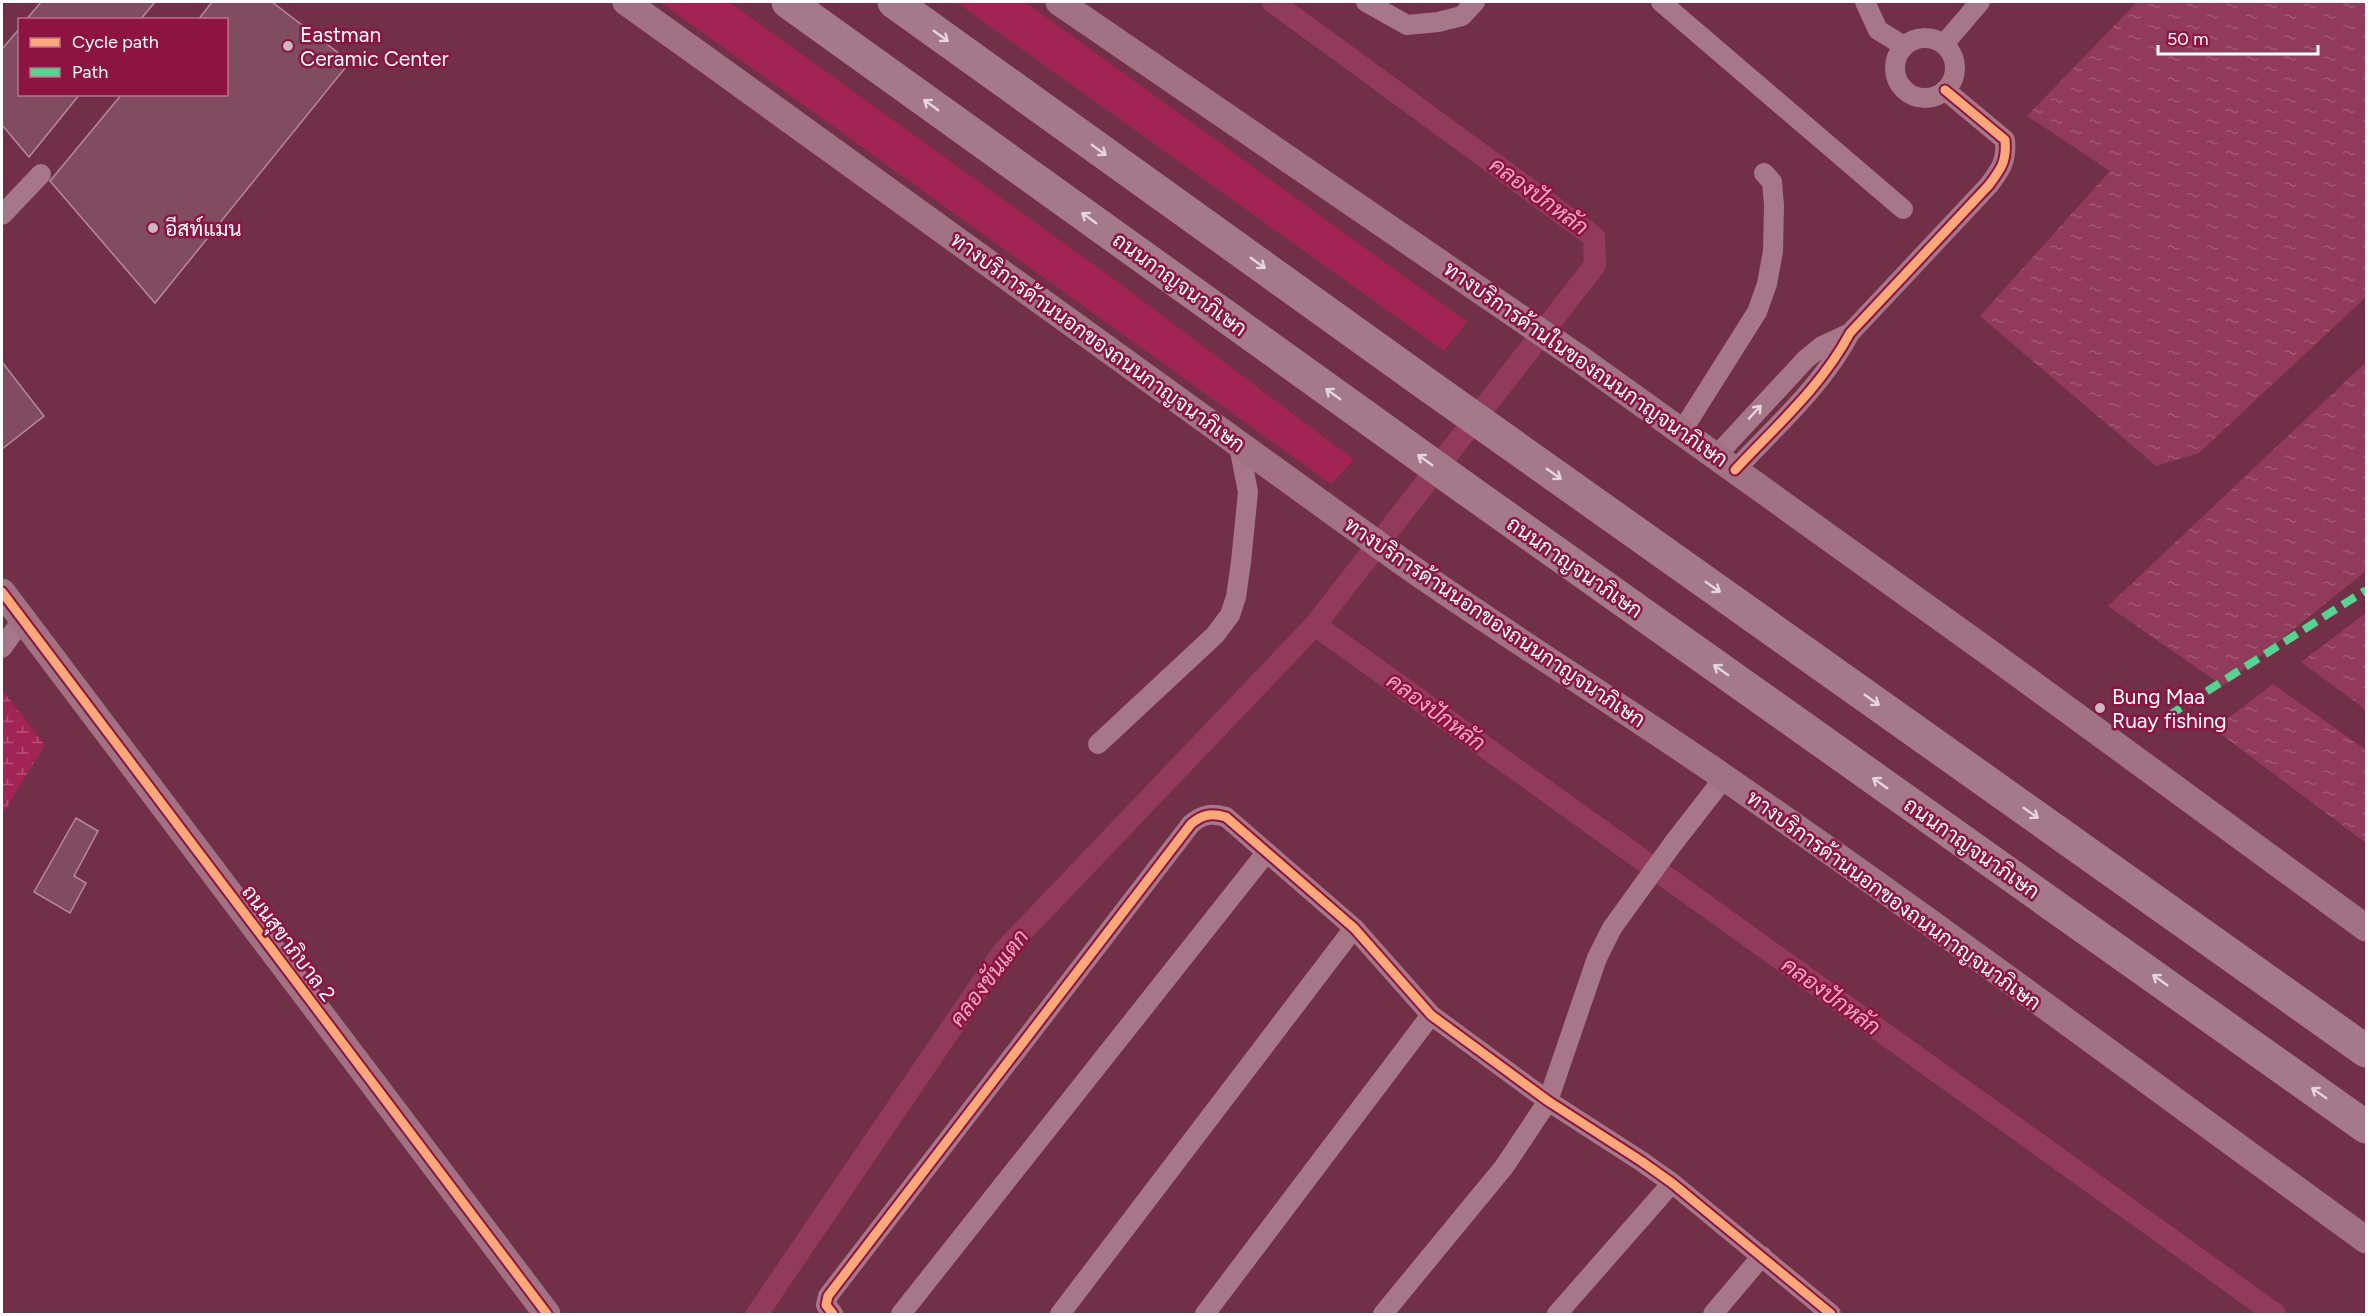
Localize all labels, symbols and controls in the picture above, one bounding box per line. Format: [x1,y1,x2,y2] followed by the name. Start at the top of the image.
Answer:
[18,18,228,96] legend
[2158,18,2318,56] scale bar
[300,22,448,71] place label: Eastman Ceramic Center
[2167,28,2209,50] text: 50 m
[933,30,949,42] one-way arrow
[72,31,159,53] text: Cycle path
[281,39,295,53] marker: Eastman Ceramic Center
[72,61,108,83] text: Path
[923,98,939,111] one-way arrow
[1091,143,1107,156] one-way arrow
[1484,151,1594,241] water label: คลองปักหลัก
[1082,212,1098,225] one-way arrow
[165,215,242,241] place label: อีสท์แมน
[146,221,160,235] marker: อีสท์แมน
[946,227,1250,457] street label: ทางบริการด้านนอกของถนนกาญจนาภิเษก
[1108,227,1252,341] street label: ถนนกาญจนาภิเษก
[1439,256,1733,472] street label: ทางบริการด้านในของถนนกาญจนาภิเษก
[1249,257,1265,269] one-way arrow
[1325,387,1341,400] one-way arrow
[1748,405,1762,420] one-way arrow
[1417,453,1433,466] one-way arrow
[1545,468,1561,480] one-way arrow
[1502,511,1648,623] street label: ถนนกาญจนาภิเษก
[1340,512,1650,732] street label: ทางบริการด้านนอกของถนนกาญจนาภิเษก
[1704,581,1720,593] one-way arrow
[1714,664,1730,676] one-way arrow
[1381,667,1491,757] water label: คลองปักหลัก
[2112,684,2227,733] place label: Bung Maa Ruay fishing
[1863,694,1879,706] one-way arrow
[2093,701,2107,715] marker: Bung Maa Ruay fishing
[1873,777,1889,789] one-way arrow
[1742,785,2046,1015] street label: ทางบริการด้านนอกของถนนกาญจนาภิเษก
[1899,792,2045,904] street label: ถนนกาญจนาภิเษก
[2022,807,2038,819] one-way arrow
[235,880,341,1007] street label: ถนนสุขาภิบาล 2
[944,924,1034,1032] water label: คลองขันแตก
[1776,951,1886,1041] water label: คลองปักหลัก
[2152,974,2168,986] one-way arrow
[2311,1087,2327,1099] one-way arrow

